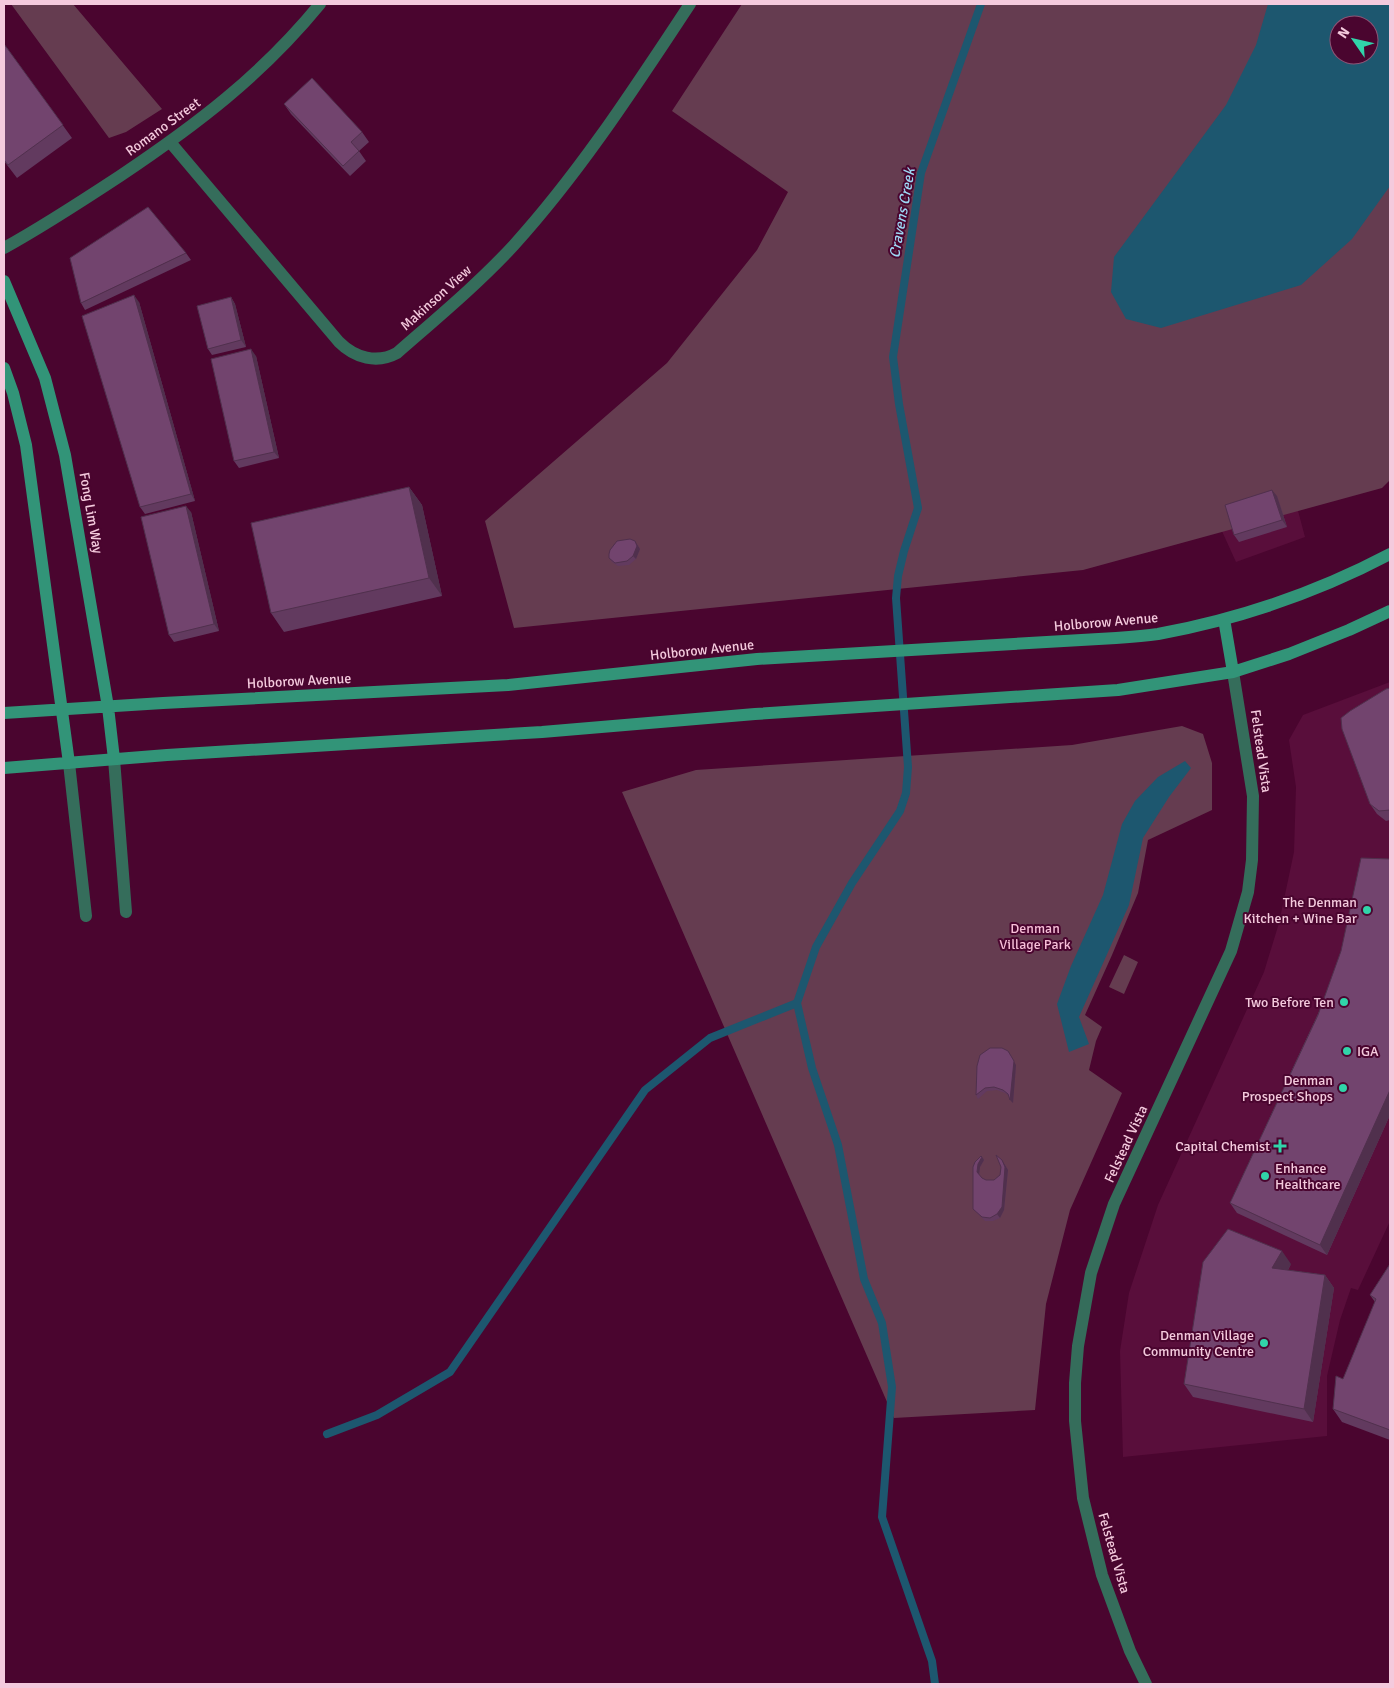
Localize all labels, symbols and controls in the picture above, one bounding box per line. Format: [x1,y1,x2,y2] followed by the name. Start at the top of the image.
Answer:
[1329,15,1379,65] north arrow
[1334,24,1353,42] text: N
[122,94,204,160] street label: Romano Street
[885,165,919,259] water label: Cravens Creek
[397,262,475,334] street label: Makinson View
[75,471,107,555] street label: Fong Lim Way
[1053,609,1159,635] street label: Holborow Avenue
[649,636,755,664] street label: Holborow Avenue
[246,670,352,692] street label: Holborow Avenue
[1247,709,1275,793] street label: Felstead Vista
[1243,894,1358,927] place label: The Denman Kitchen + Wine Bar
[1361,904,1373,916] marker: The Denman Kitchen + Wine Bar
[999,920,1071,953] park label: Denman Village Park
[1245,994,1334,1011] place label: Two Before Ten
[1338,996,1350,1008] marker: Two Before Ten
[1357,1043,1379,1060] place label: IGA
[1341,1045,1353,1057] marker: IGA
[1242,1072,1333,1105] place label: Denman Prospect Shops
[1337,1082,1349,1094] marker: Denman Prospect Shops
[1101,1103,1151,1185] street label: Felstead Vista
[1175,1138,1270,1155] place label: Capital Chemist
[1274,1140,1286,1152] marker: Capital Chemist
[1275,1160,1341,1193] place label: Enhance Healthcare
[1259,1170,1271,1182] marker: Enhance Healthcare
[1143,1327,1254,1360] place label: Denman Village Community Centre
[1258,1337,1270,1349] marker: Denman Village Community Centre
[1094,1511,1134,1595] street label: Felstead Vista

